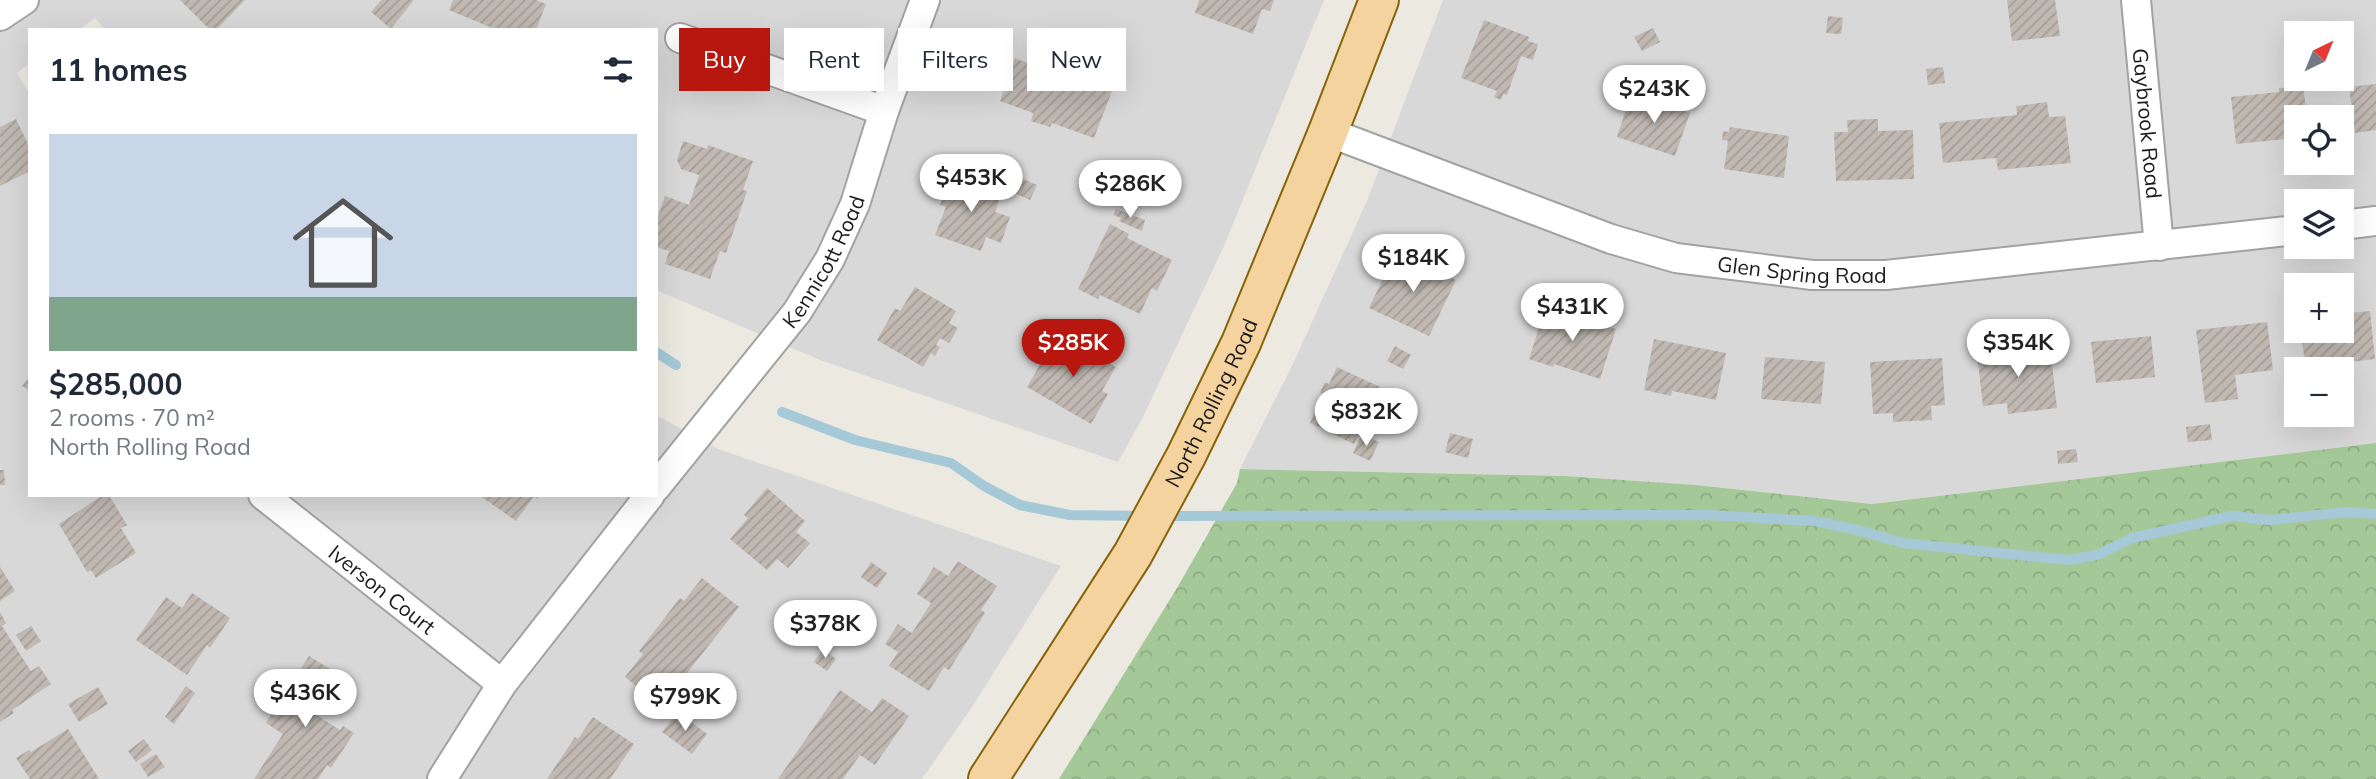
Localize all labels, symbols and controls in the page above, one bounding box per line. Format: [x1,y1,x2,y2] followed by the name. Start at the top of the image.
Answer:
[2284,21,2354,91] north arrow
[2284,21,2354,427] map controls
[679,28,770,91] chip: Buy
[784,28,884,91] chip: Rent
[898,28,1013,91] chip: Filters
[1027,28,1126,91] chip: New
[2128,47,2168,200] street label: Gaybrook Road
[49,51,188,89] text: 11 homes
[599,51,637,89] icon: filters
[1605,66,1703,125] pin: $243K
[1619,73,1689,102] text: $243K
[2284,105,2354,175] button: locate
[922,154,1020,214] pin: $453K
[1081,160,1179,220] pin: $286K
[936,162,1006,191] text: $453K
[1095,168,1165,197] text: $286K
[280,180,406,306] icon: home
[2284,189,2354,259] button: layers
[776,192,870,333] street label: Kennicott Road
[1364,234,1462,294] pin: $184K
[1378,242,1448,271] text: $184K
[1716,250,1887,289] street label: Glen Spring Road
[2284,273,2354,343] button: +
[1523,284,1621,343] pin: $431K
[1537,291,1607,320] text: $431K
[1159,315,1263,491] street label: North Rolling Road
[1024,320,1122,379] pin: $285K
[1969,320,2067,379] pin: $354K
[1038,327,1108,356] text: $285K
[1983,327,2053,356] text: $354K
[2284,357,2354,427] button: −
[49,365,182,403] text: $285,000
[1317,388,1415,448] pin: $832K
[1331,396,1401,425] text: $832K
[49,403,215,432] text: 2 rooms · 70 m²
[49,432,251,461] text: North Rolling Road
[324,539,441,639] street label: Iverson Court
[776,600,874,660] pin: $378K
[790,608,860,637] text: $378K
[256,670,354,729] pin: $436K
[636,674,734,733] pin: $799K
[270,677,340,706] text: $436K
[650,681,720,710] text: $799K

